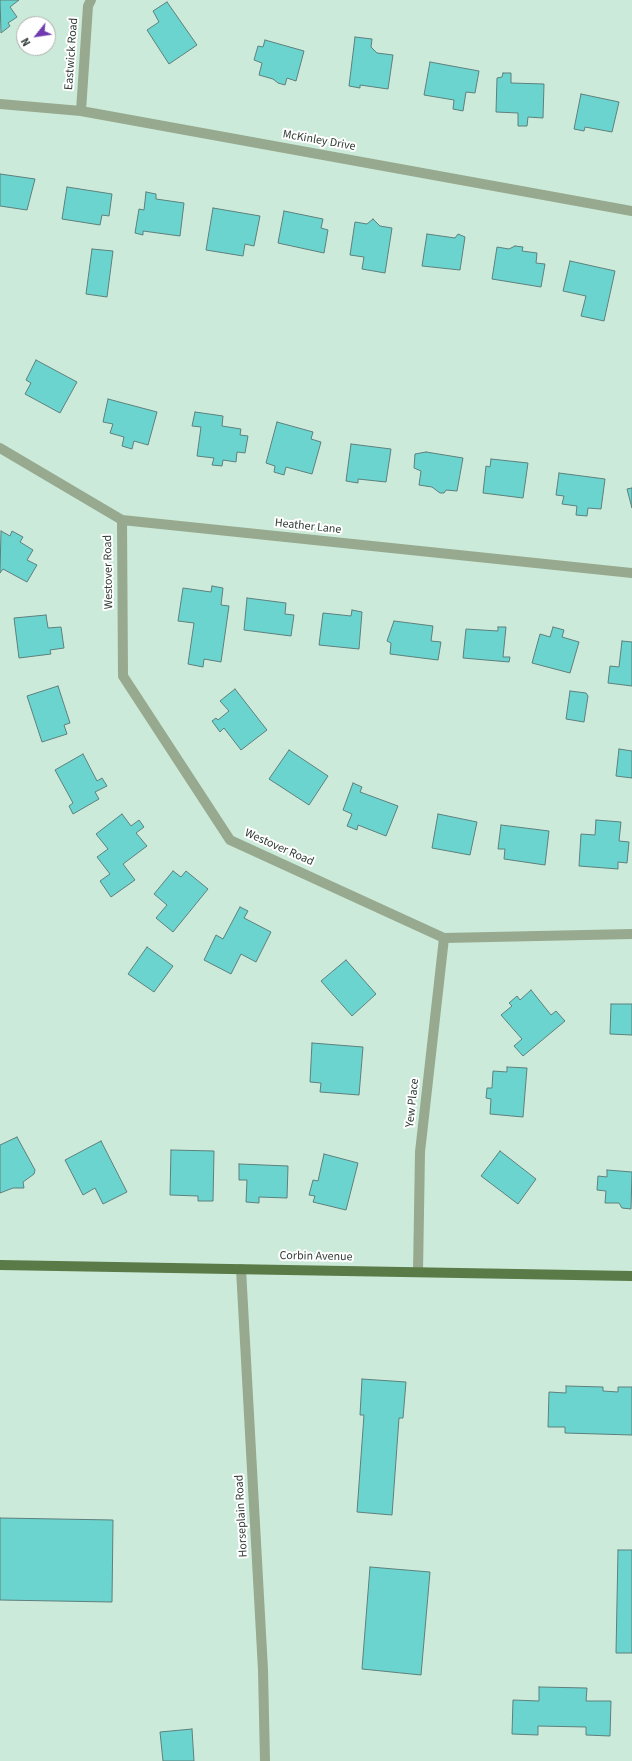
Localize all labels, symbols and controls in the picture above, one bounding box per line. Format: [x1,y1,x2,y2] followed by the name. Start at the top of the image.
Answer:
[16,16,56,56] north arrow
[62,17,82,91] street label: Eastwick Road
[18,35,34,49] text: N
[281,128,357,154] street label: McKinley Drive
[274,516,342,538] street label: Heather Lane
[101,535,117,609] street label: Westover Road
[242,826,316,870] street label: Westover Road
[403,1078,423,1128] street label: Yew Place
[279,1249,353,1265] street label: Corbin Avenue
[233,1474,251,1558] street label: Horseplain Road

